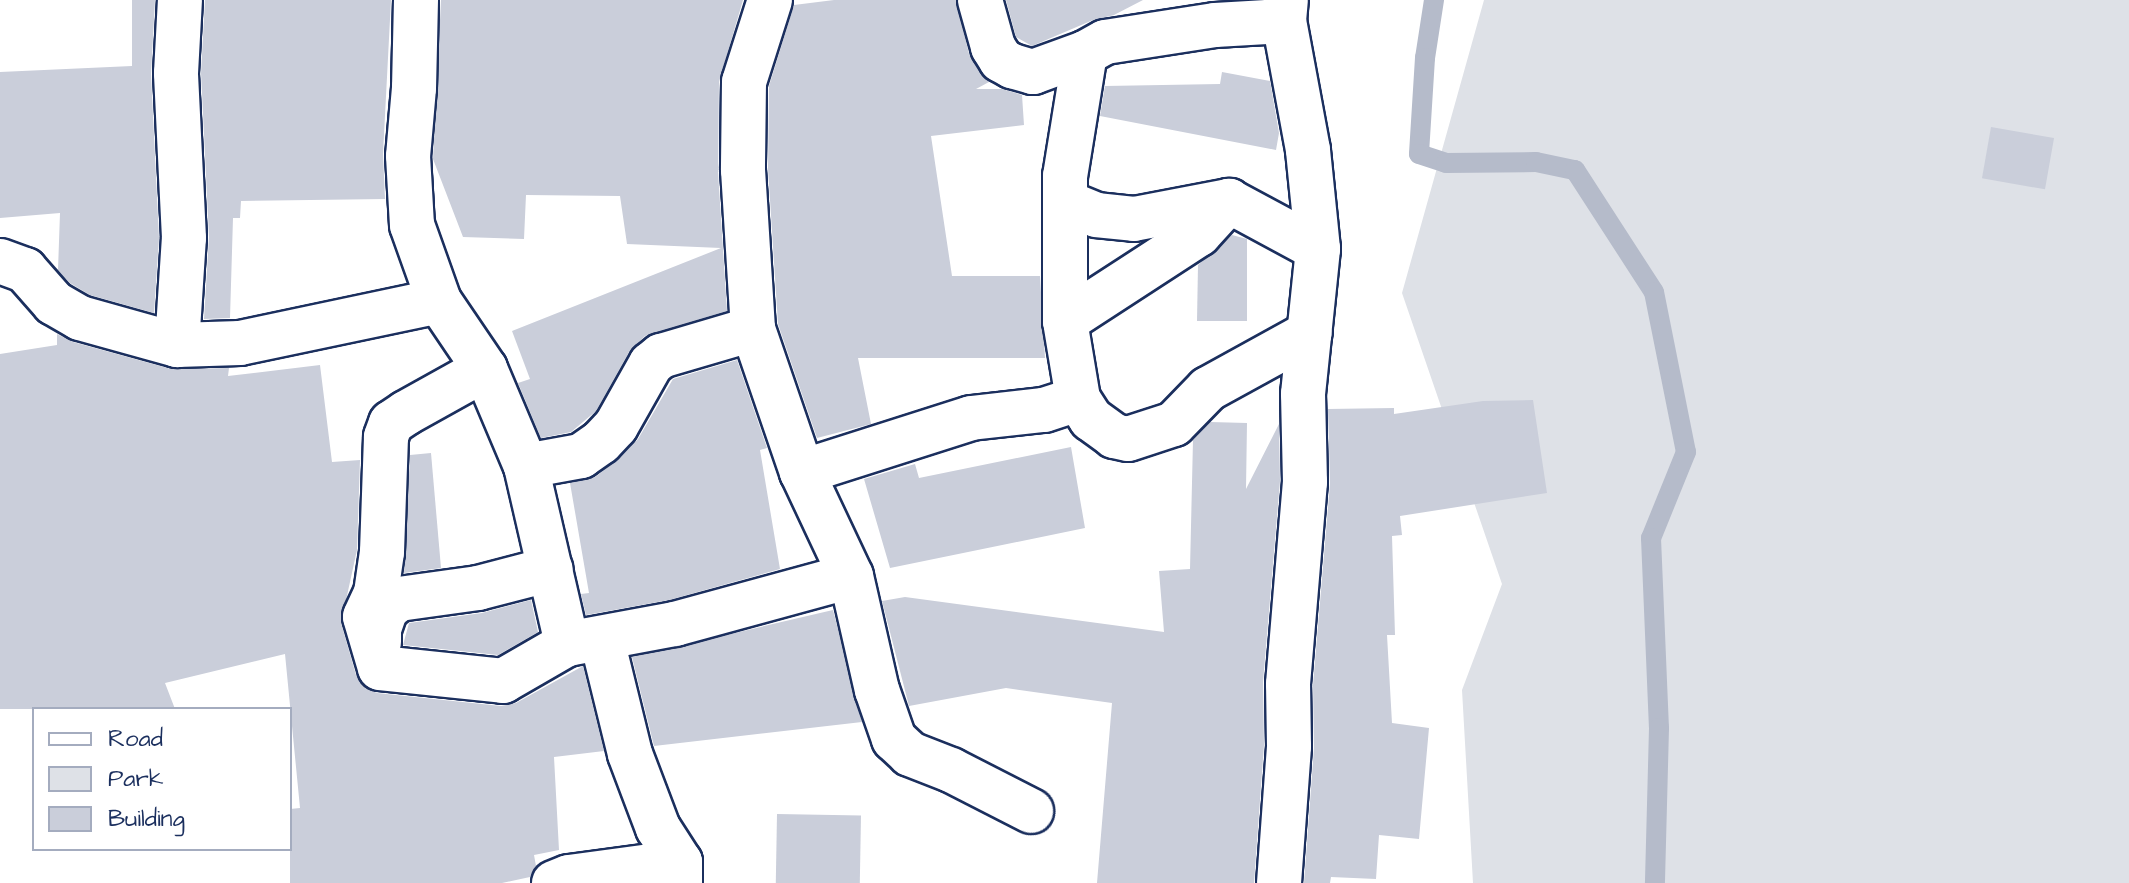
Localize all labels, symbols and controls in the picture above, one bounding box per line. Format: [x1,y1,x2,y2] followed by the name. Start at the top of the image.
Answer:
[32,707,292,851] legend
[108,722,163,756] text: Road
[108,762,164,796] text: Park
[108,802,185,836] text: Building

